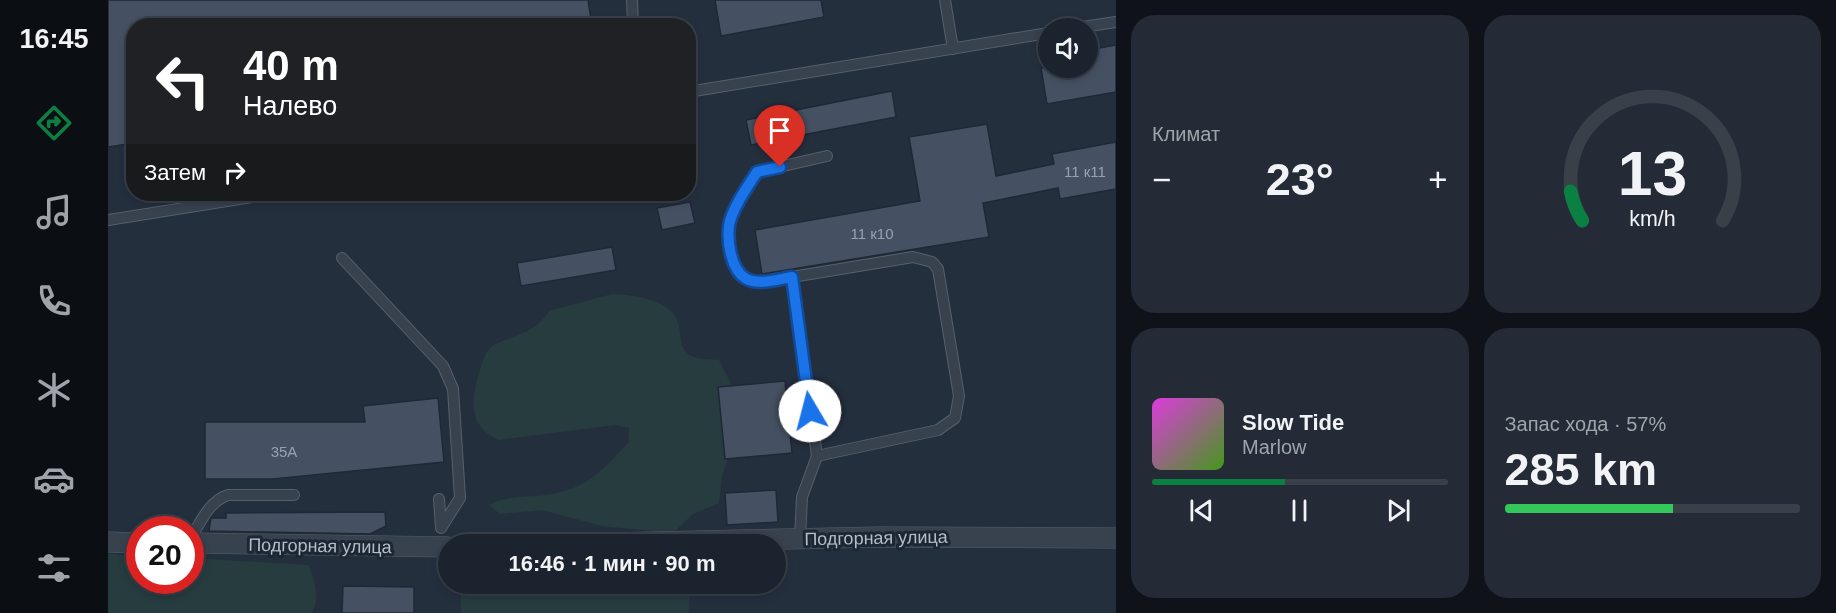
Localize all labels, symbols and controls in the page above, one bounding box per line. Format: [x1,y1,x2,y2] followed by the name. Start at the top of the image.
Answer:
[1038,18,1098,78] map controls
[1038,18,1098,78] button: sound
[19,24,89,54] text: 16:45
[144,42,222,120] icon: left
[243,42,339,89] text: 40 m
[243,91,337,121] text: Налево
[33,102,75,144] icon: directions
[754,105,805,167] pin
[763,114,796,147] icon: arrive
[1152,123,1220,145] text: Климат
[1618,139,1687,208] text: 13
[1266,154,1334,205] text: 23°
[218,156,251,189] icon: right
[144,160,206,185] text: Затем
[1152,161,1171,198] text: −
[1428,161,1448,198] text: +
[1064,163,1106,180] house number: 11 к11
[33,191,75,233] icon: music
[1629,207,1675,231] text: km/h
[851,225,894,242] house number: 11 к10
[33,280,75,322] icon: phone
[33,369,75,411] icon: climate
[778,379,842,443] position arrow
[1242,410,1344,435] text: Slow Tide
[1505,413,1666,435] text: Запас хода · 57%
[1242,436,1306,458] text: Marlow
[271,443,297,460] house number: 35А
[1505,444,1657,495] text: 285 km
[33,458,75,500] icon: car
[1185,494,1218,527] icon: previous
[1283,494,1316,527] icon: pause
[1382,494,1415,527] icon: next
[126,516,204,594] speed limit sign: 20
[804,527,949,549] street label: Подгорная улица
[248,535,393,557] street label: Подгорная улица
[33,547,75,589] icon: filters
[509,551,715,576] text: 16:46 · 1 мин · 90 m

